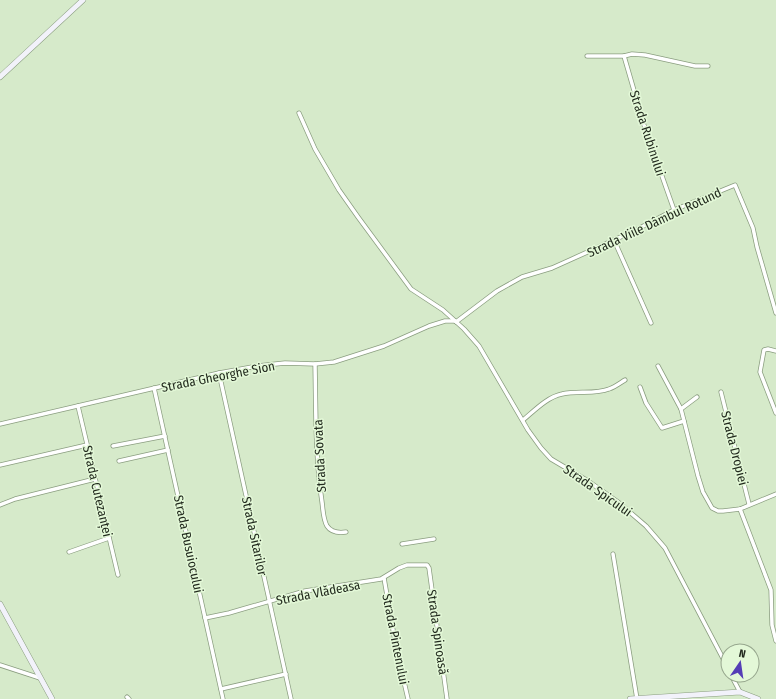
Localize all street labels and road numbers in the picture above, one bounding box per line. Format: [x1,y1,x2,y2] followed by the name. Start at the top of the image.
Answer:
[627,89,668,178] street label: Strada Rubinului
[585,185,724,260] street label: Strada Viile Dâmbul Rotund
[160,358,276,395] street label: Strada Gheorghe Sion
[718,409,751,487] street label: Strada Dropiei
[310,419,329,493] street label: Strada Sovata
[79,444,115,538] street label: Strada Cutezanței
[561,461,635,520] street label: Strada Spicului
[171,494,206,594] street label: Strada Busuiocului
[239,495,270,577] street label: Strada Sitarilor
[275,577,361,608] street label: Strada Vlădeasa
[424,588,451,676] street label: Strada Spinoasă
[379,592,412,686] street label: Strada Pintenului

